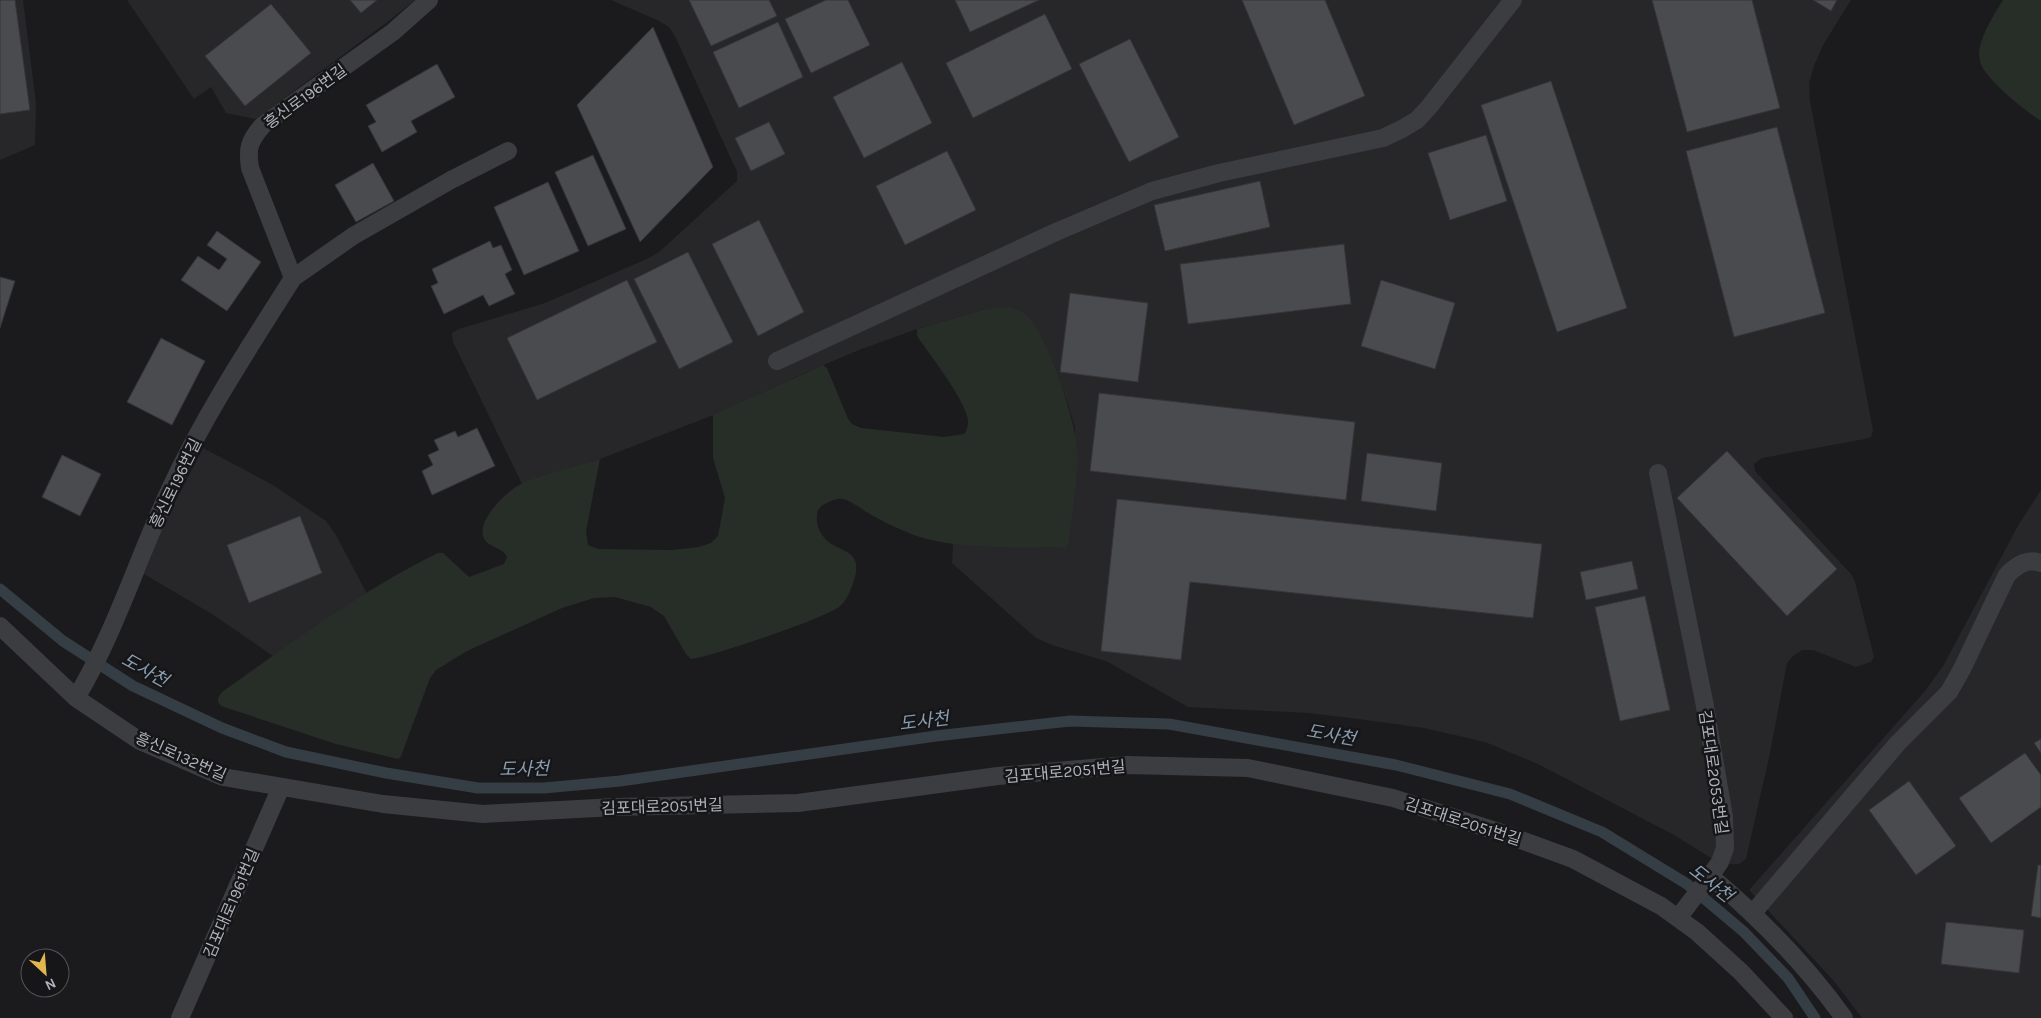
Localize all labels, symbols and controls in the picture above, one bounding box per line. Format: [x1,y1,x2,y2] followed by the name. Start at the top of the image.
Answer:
[260,60,350,133] street label: 흥신로196번길
[146,435,205,531] street label: 흥신로196번길
[118,648,174,693] water label: 도사천
[898,707,952,735] water label: 도사천
[1695,709,1732,836] street label: 김포대로2053번길
[1305,720,1360,751] water label: 도사천
[132,728,229,785] street label: 흥신로132번길
[1004,757,1126,786] street label: 김포대로2051번길
[499,758,551,780] water label: 도사천
[1402,794,1524,849] street label: 김포대로2051번길
[601,795,723,818] street label: 김포대로2051번길
[200,845,263,961] street label: 김포대로1961번길
[1685,859,1739,908] water label: 도사천
[20,948,70,998] north arrow
[42,974,59,994] text: N

